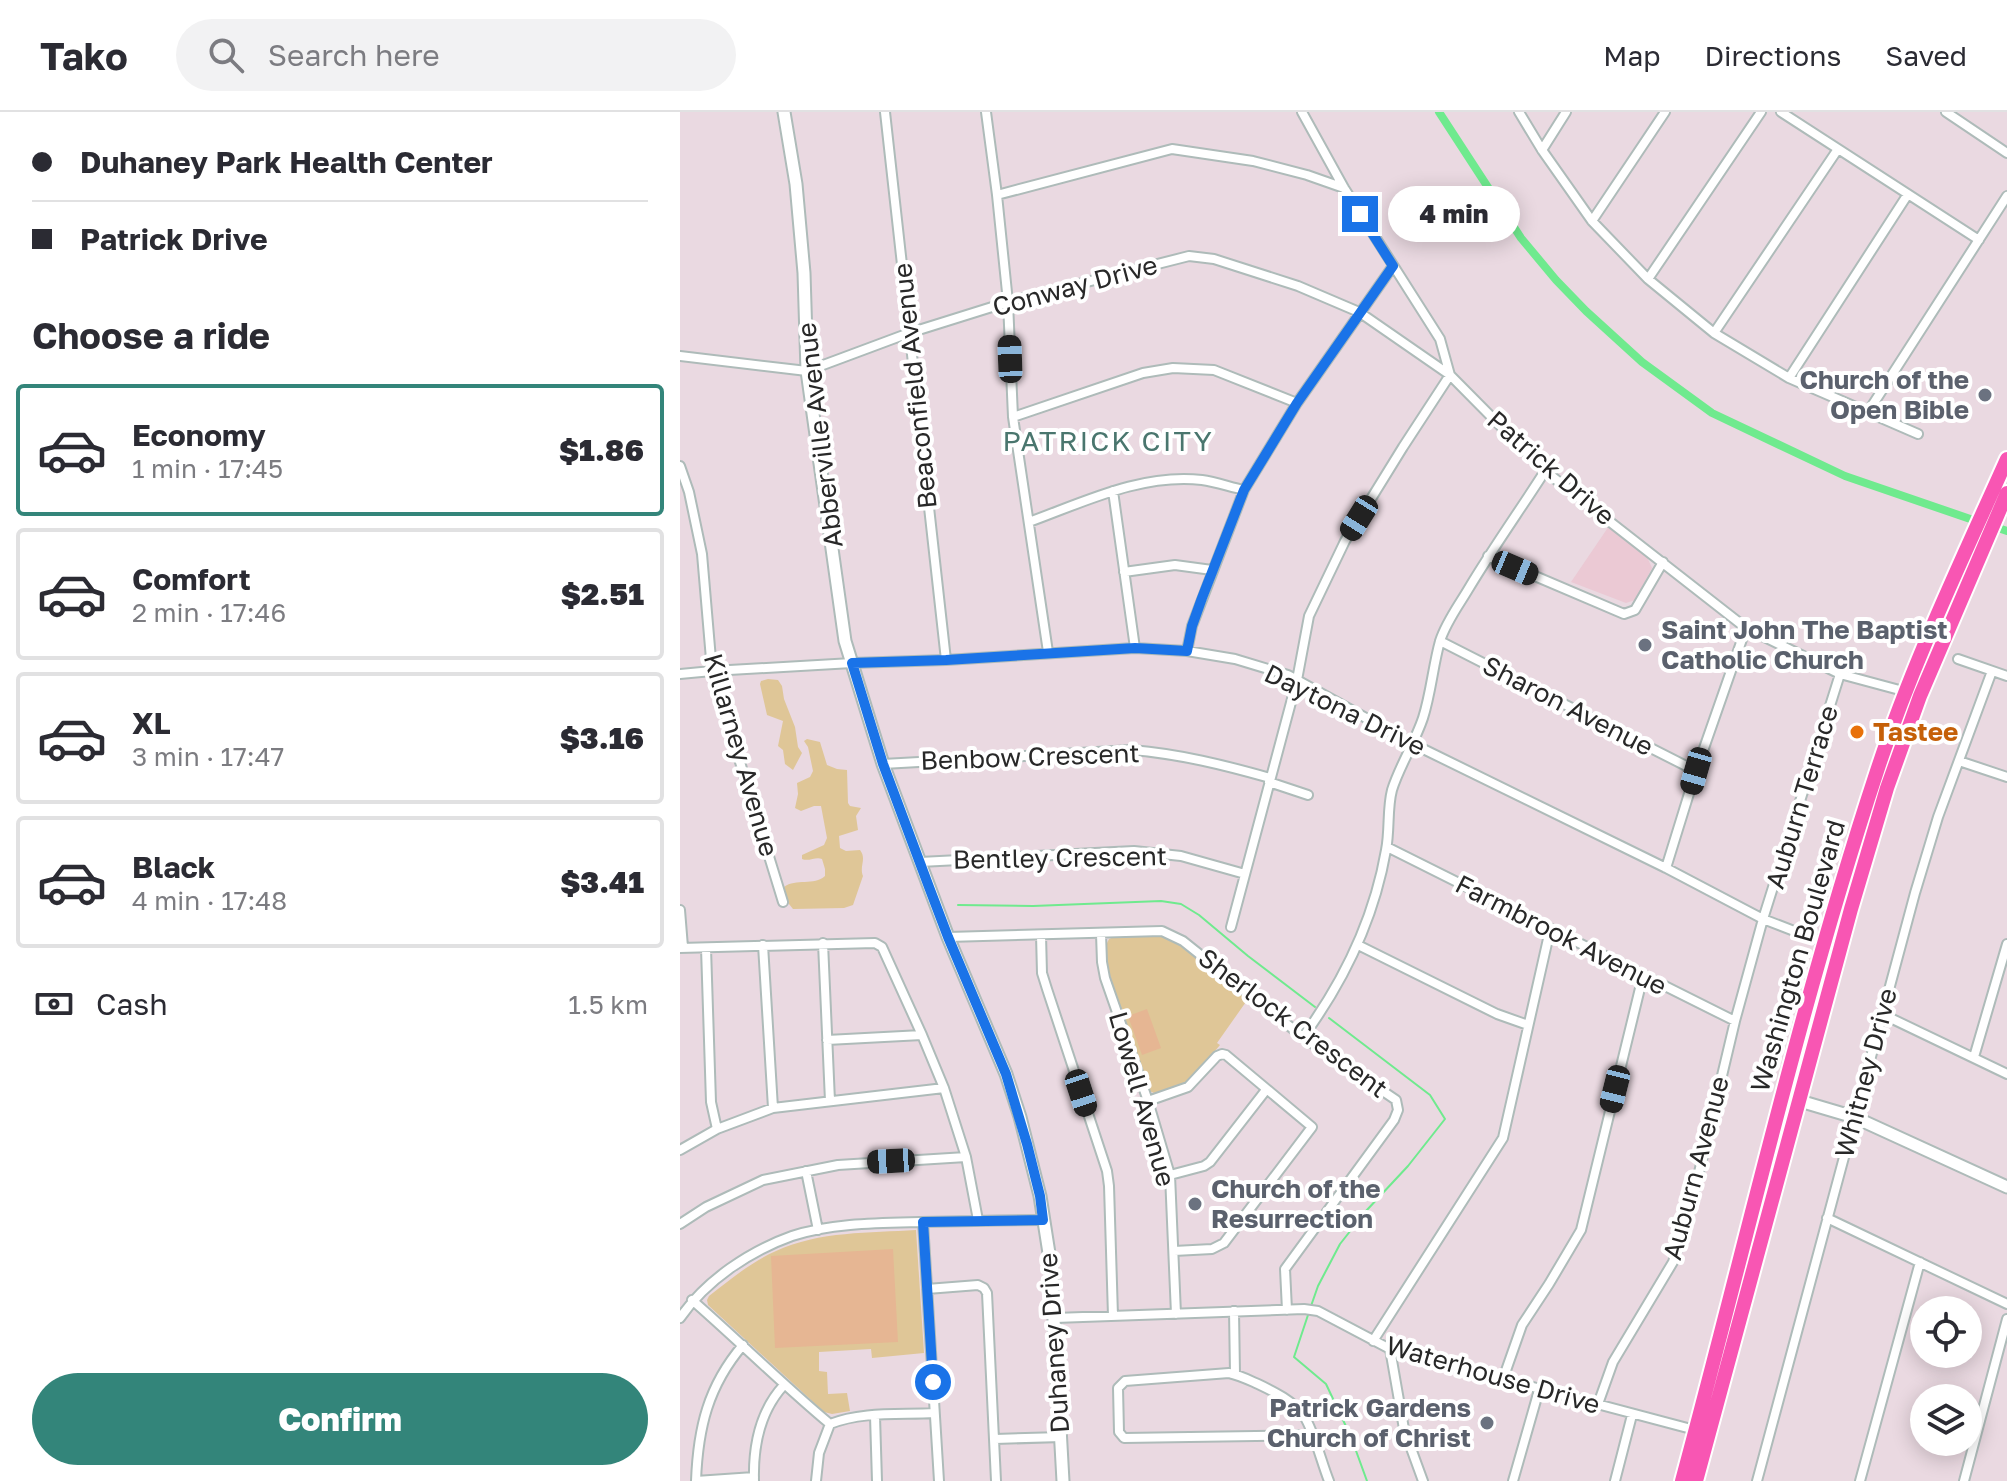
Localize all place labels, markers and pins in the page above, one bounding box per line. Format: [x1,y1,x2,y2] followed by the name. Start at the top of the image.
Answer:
[1799,364,1969,425] place label: Church of the Open Bible
[1976,386,1994,404] marker: Church of the Open Bible
[1661,614,1948,675] place label: Saint John The Baptist Catholic Church
[1636,636,1654,654] marker: Saint John The Baptist Catholic Church
[1873,716,1958,747] place label: Tastee
[1848,723,1866,741] marker: Tastee
[1211,1173,1381,1234] place label: Church of the Resurrection
[1186,1195,1204,1213] marker: Church of the Resurrection
[1267,1392,1471,1453] place label: Patrick Gardens Church of Christ
[1478,1414,1496,1432] marker: Patrick Gardens Church of Christ

